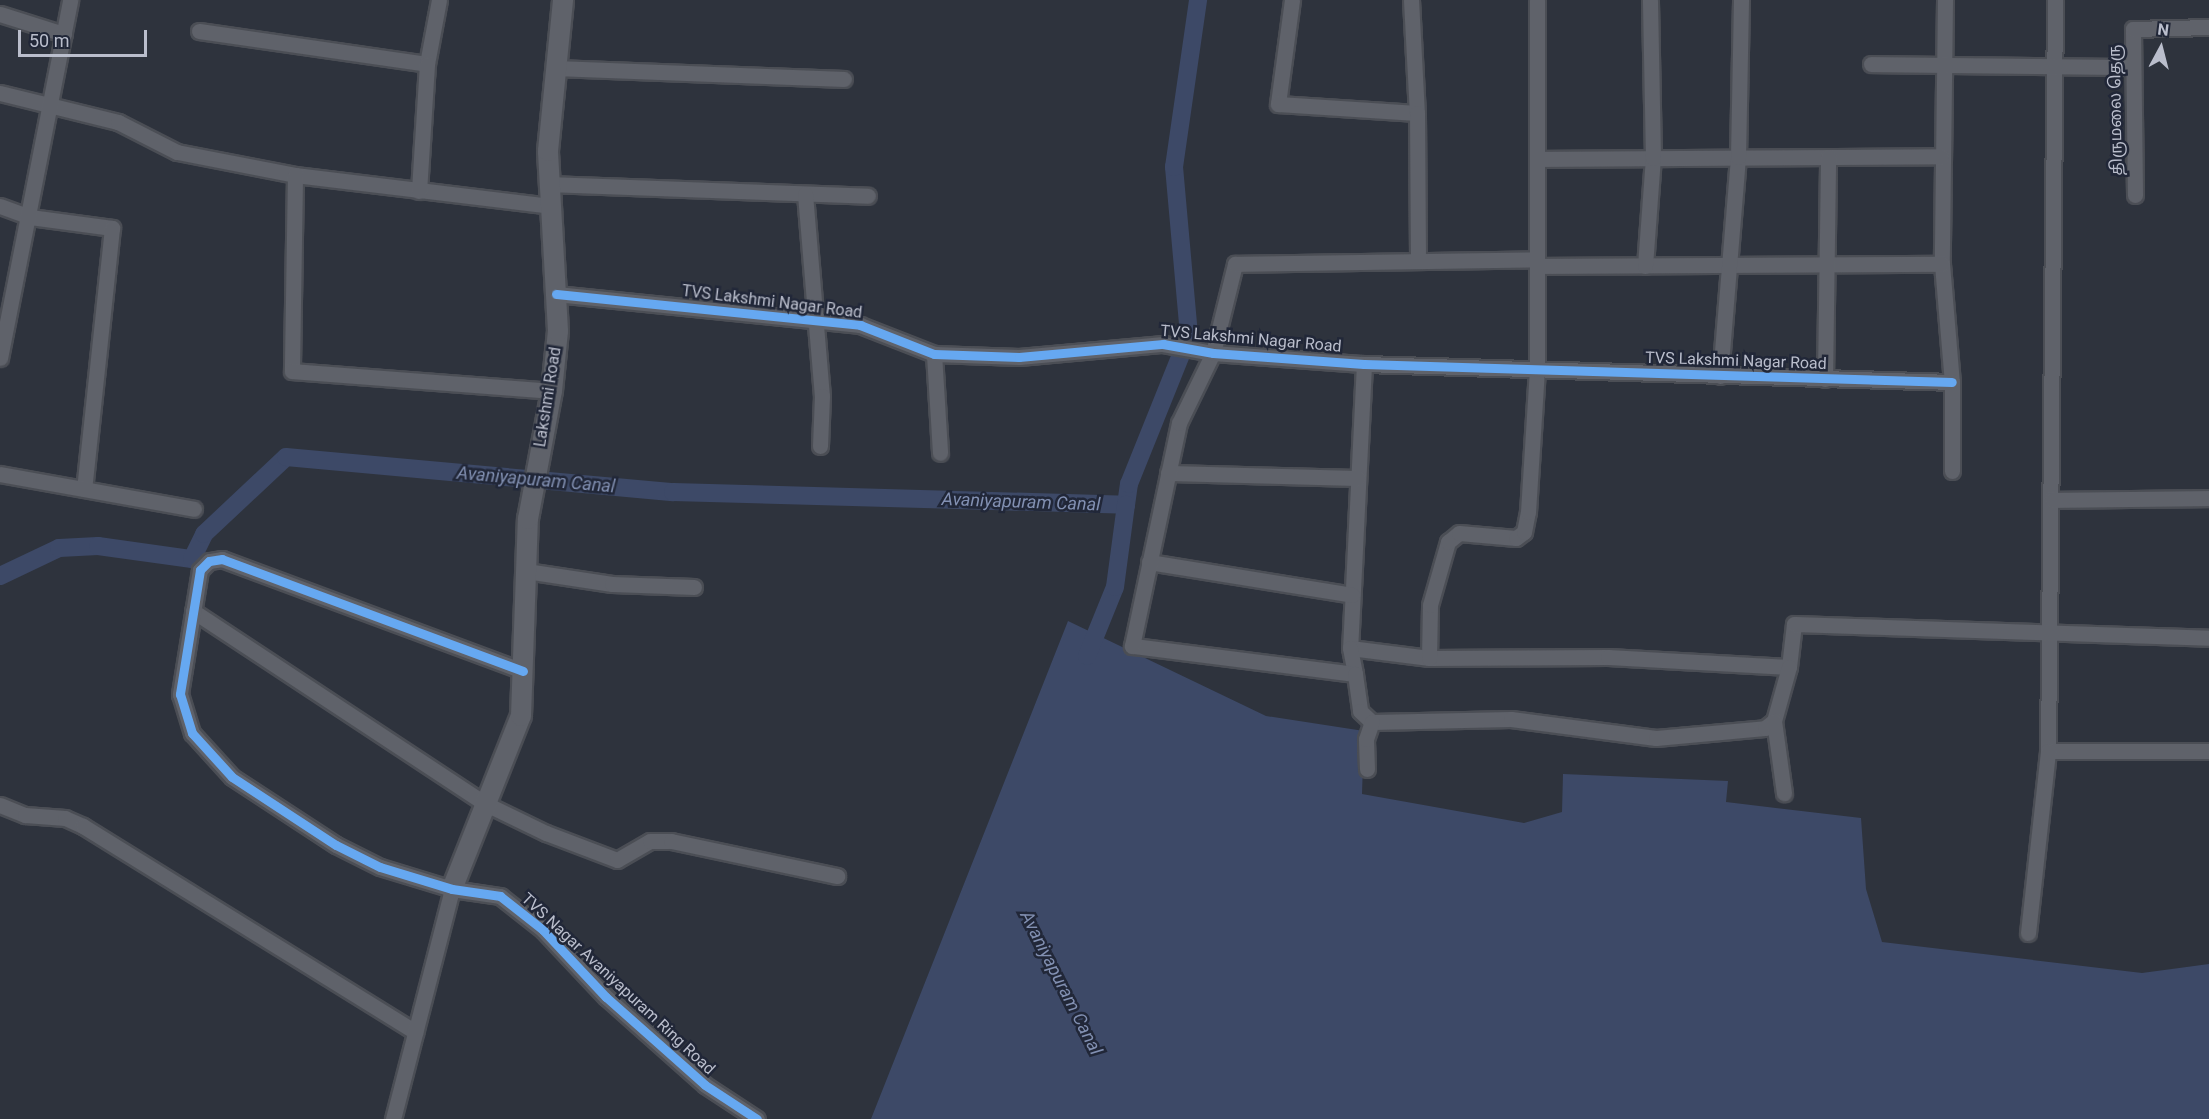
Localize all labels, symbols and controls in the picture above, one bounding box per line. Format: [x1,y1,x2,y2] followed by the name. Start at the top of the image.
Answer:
[21,18,150,56] scale bar
[2131,18,2191,78] north arrow
[2156,20,2170,40] text: N
[29,30,69,51] text: 50 m
[2105,44,2127,176] street label: திருமலை தெரு
[681,281,863,323] street label: TVS Lakshmi Nagar Road
[1160,322,1342,356] street label: TVS Lakshmi Nagar Road
[531,346,565,448] street label: Lakshmi Road
[1645,348,1827,374] street label: TVS Lakshmi Nagar Road
[456,462,616,498] water label: Avaniyapuram Canal
[941,488,1101,516] water label: Avaniyapuram Canal
[517,889,719,1079] street label: TVS Nagar Avaniyapuram Ring Road
[1015,907,1107,1059] water label: Avaniyapuram Canal

